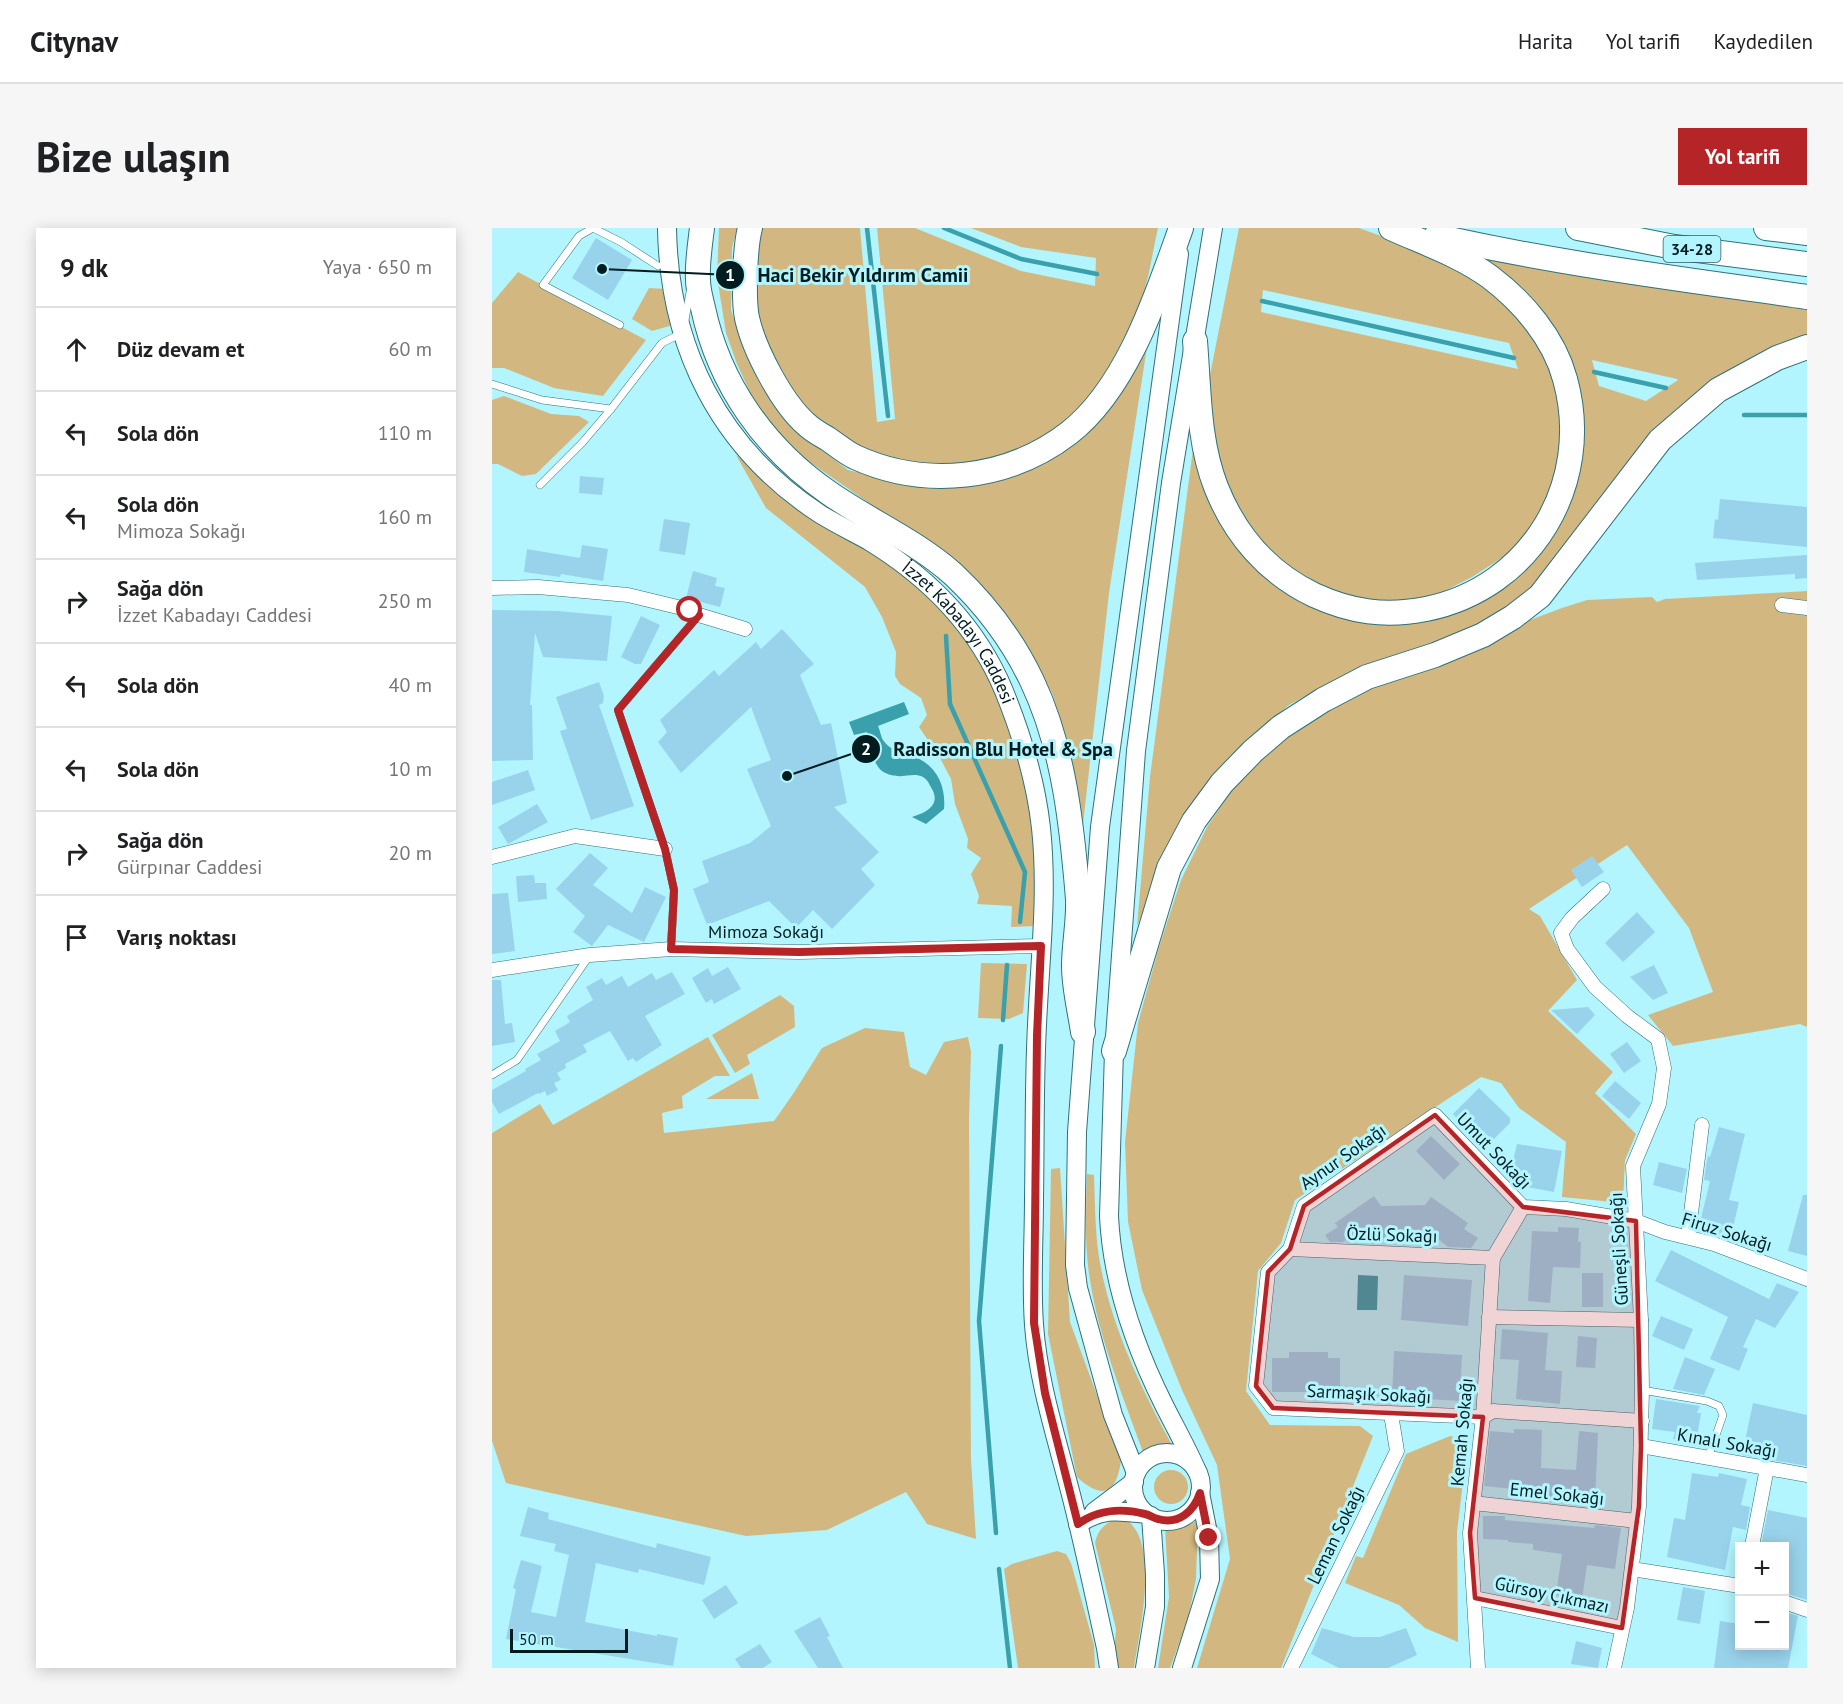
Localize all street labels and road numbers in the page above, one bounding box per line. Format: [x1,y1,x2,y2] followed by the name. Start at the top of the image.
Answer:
[1664,236,1720,262] road number: 34-28
[897,556,1020,707] street label: İzzet Kabadayı Caddesi
[708,920,824,943] street label: Mimoza Sokağı
[1452,1107,1537,1194] street label: Umut Sokağı
[1295,1118,1390,1195] street label: Aynur Sokağı
[1604,1192,1633,1306] street label: Güneşli Sokağı
[1679,1207,1775,1256] street label: Firuz Sokağı
[1346,1221,1438,1248] street label: Özlü Sokağı
[1445,1377,1478,1487] street label: Kemah Sokağı
[1306,1379,1432,1408] street label: Sarmaşık Sokağı
[1675,1422,1779,1463] street label: Kınalı Sokağı
[1509,1477,1605,1510] street label: Emel Sokağı
[1302,1482,1369,1588] street label: Leman Sokağı
[1493,1571,1611,1618] street label: Gürsoy Çıkmazı

